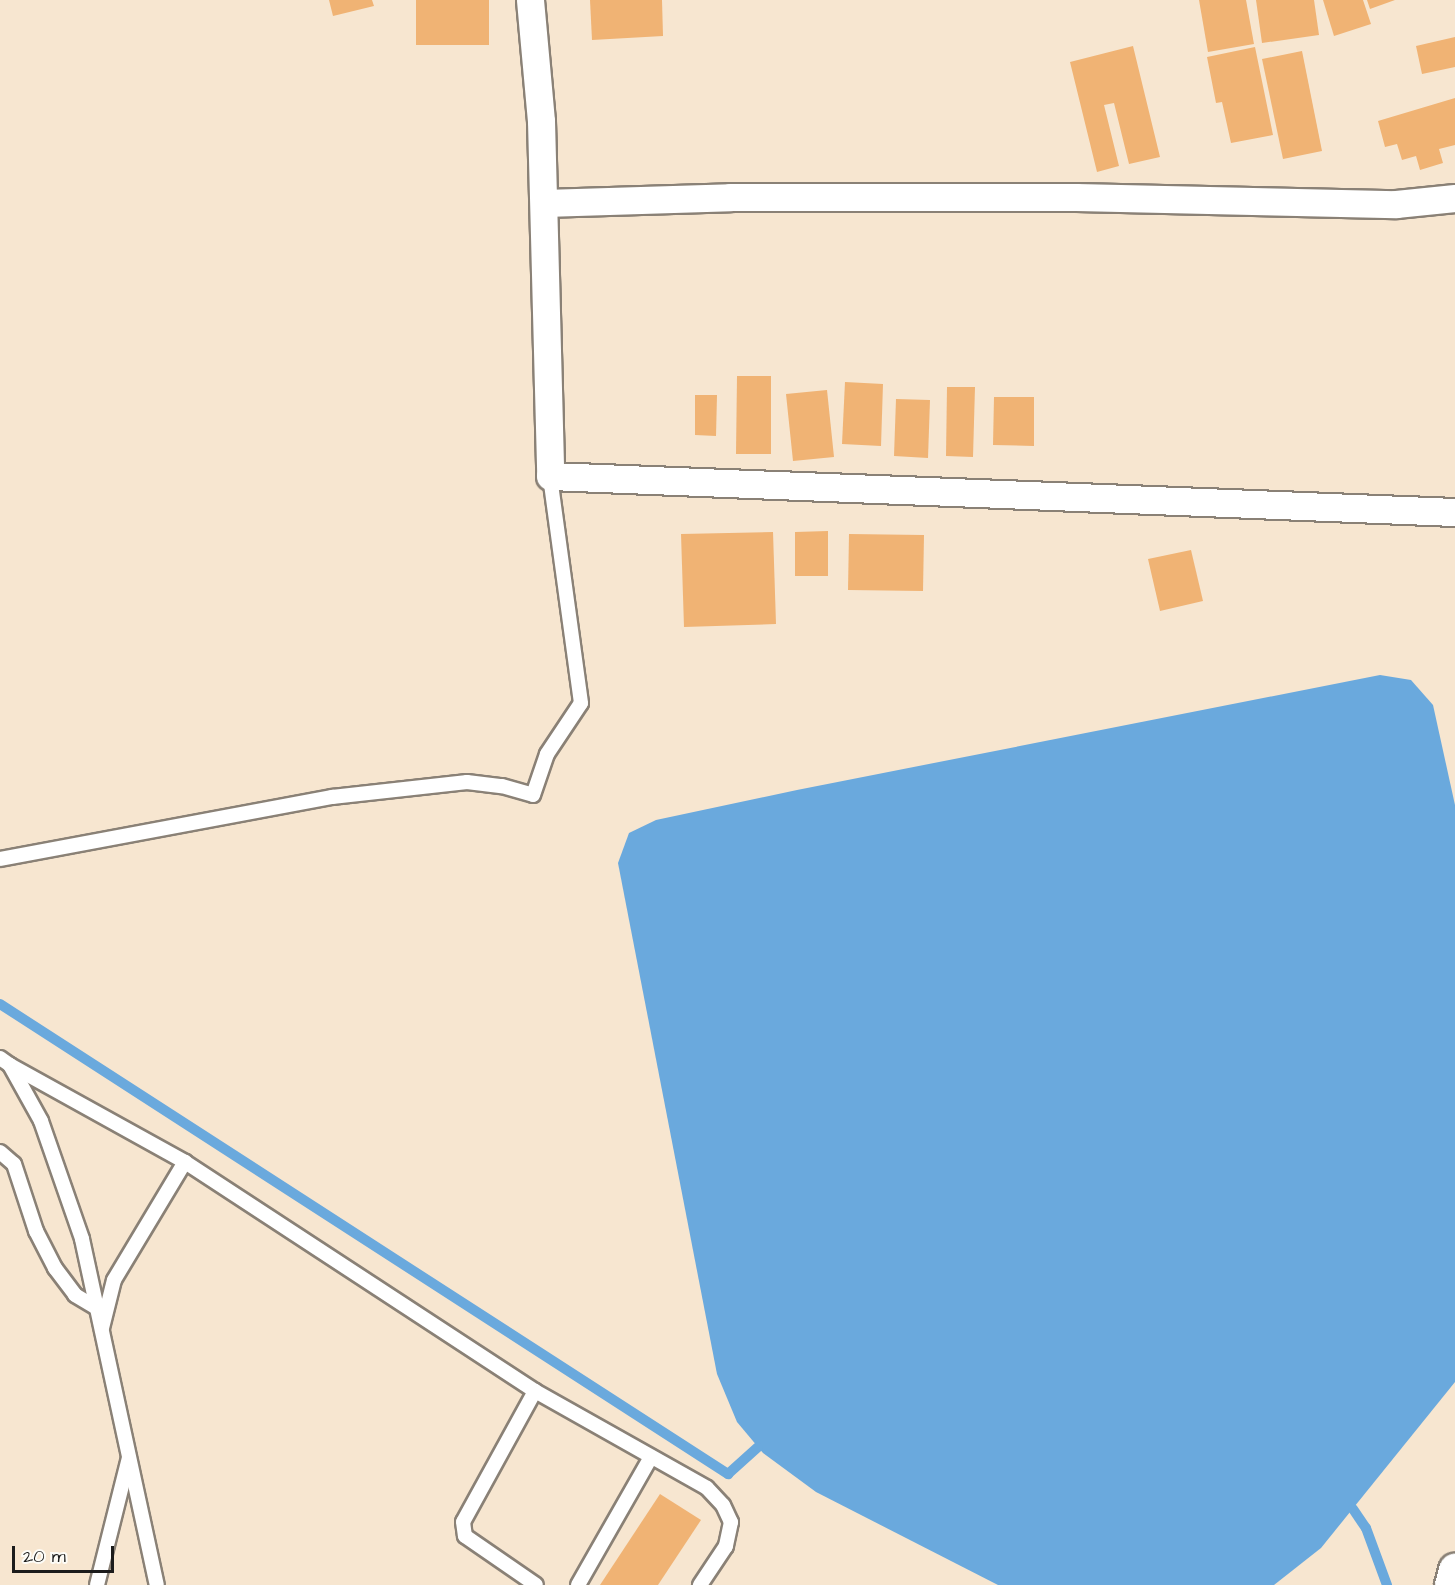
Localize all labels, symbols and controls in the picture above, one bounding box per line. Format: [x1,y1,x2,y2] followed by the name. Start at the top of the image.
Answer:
[15,1534,117,1572] scale bar
[23,1544,66,1569] text: 20 m

